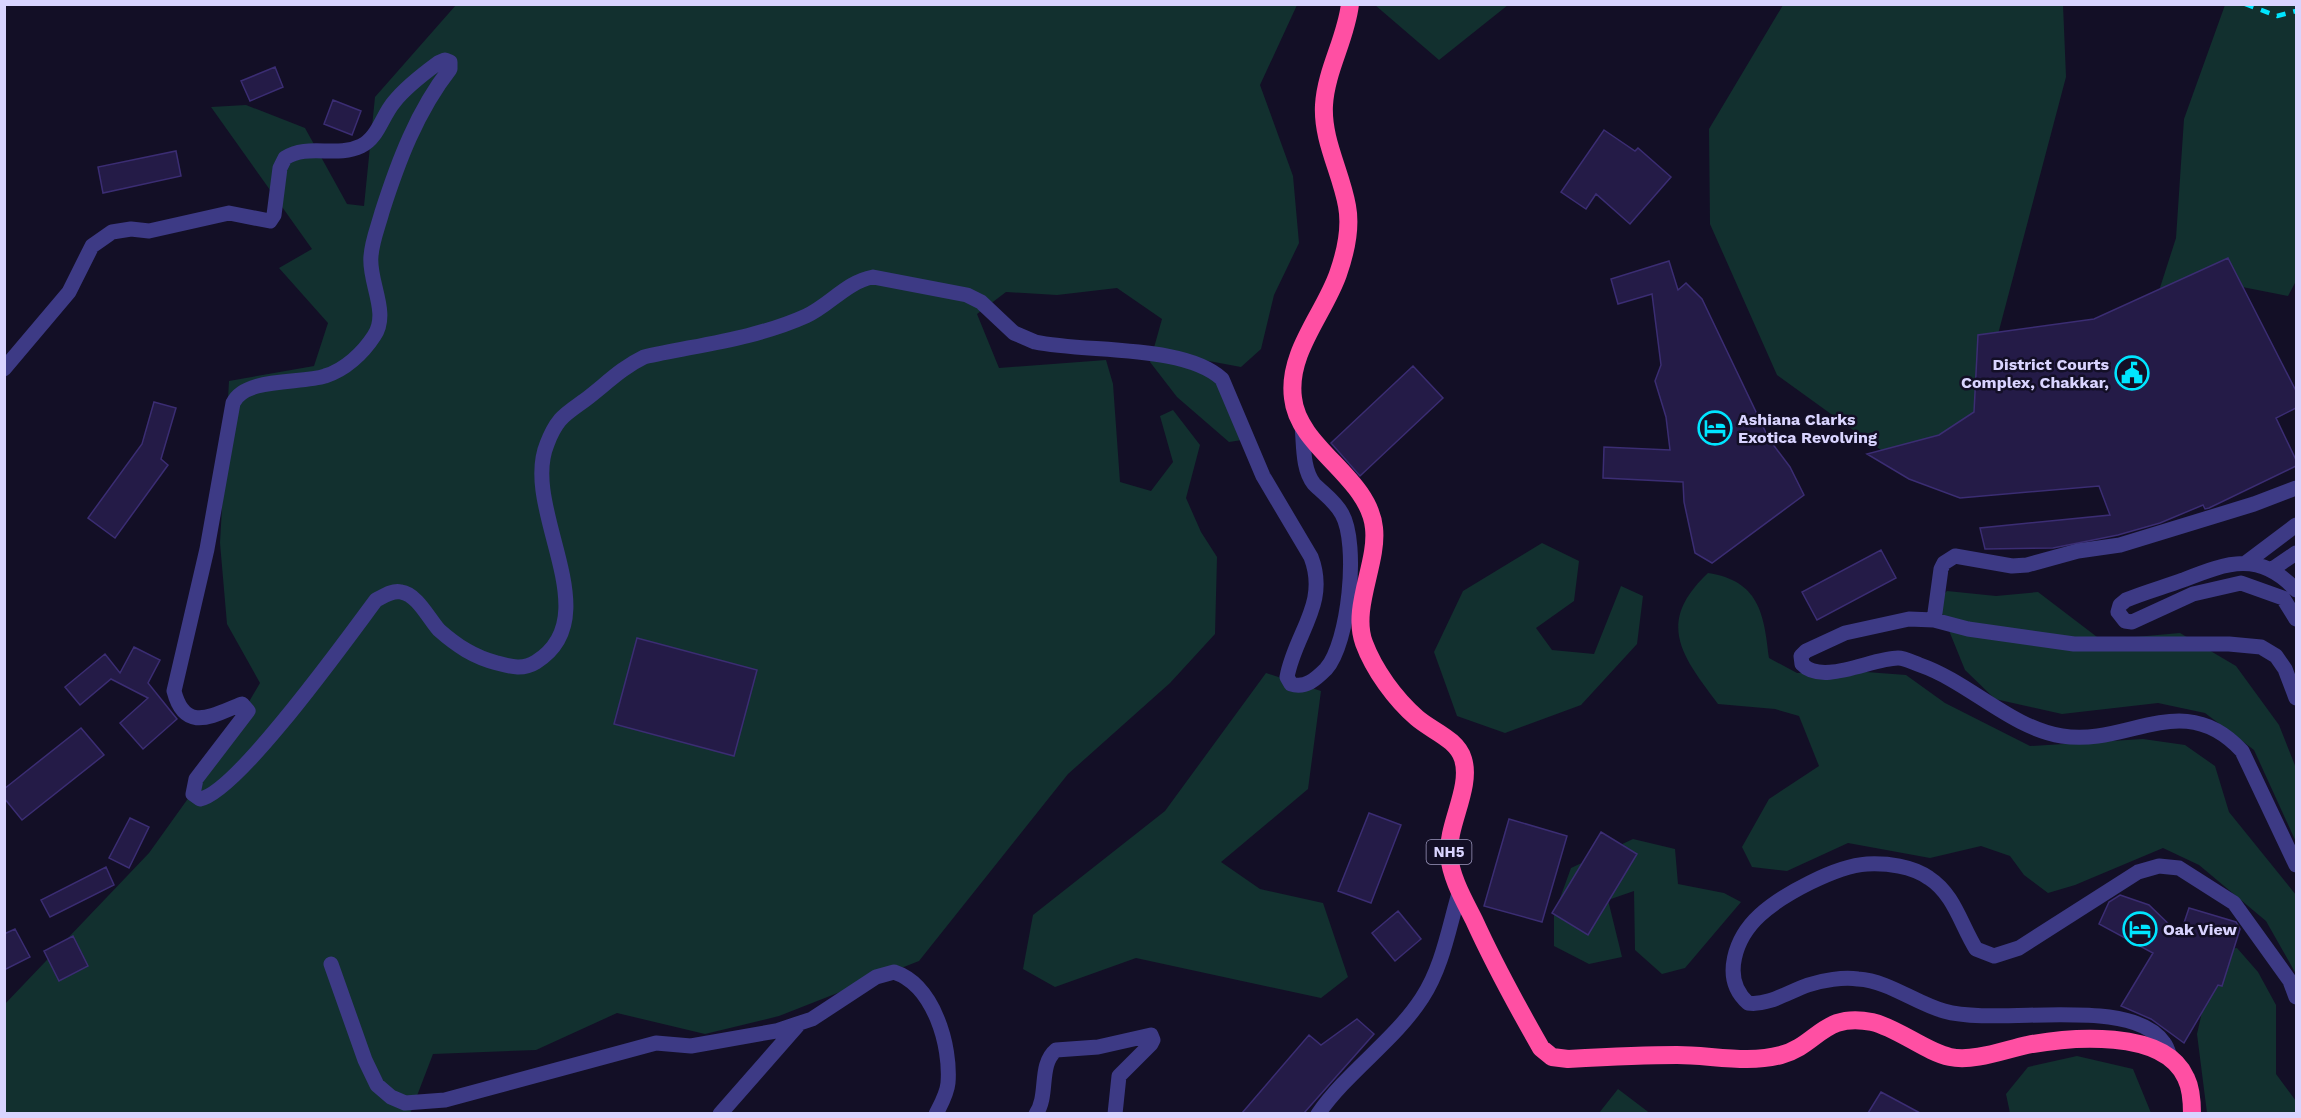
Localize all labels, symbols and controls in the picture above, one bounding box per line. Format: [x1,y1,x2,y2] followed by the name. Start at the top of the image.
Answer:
[1961,355,2109,392] place label: District Courts Complex, Chakkar,
[2114,355,2150,391] public building icon: District Courts Complex, Chakkar,
[1697,410,1733,446] hotel icon: Ashiana Clarks Exotica Revolving
[1738,410,1877,447] place label: Ashiana Clarks Exotica Revolving
[1426,840,1472,864] road number: NH5
[2122,911,2158,947] hotel icon: Oak View
[2163,920,2237,939] place label: Oak View

